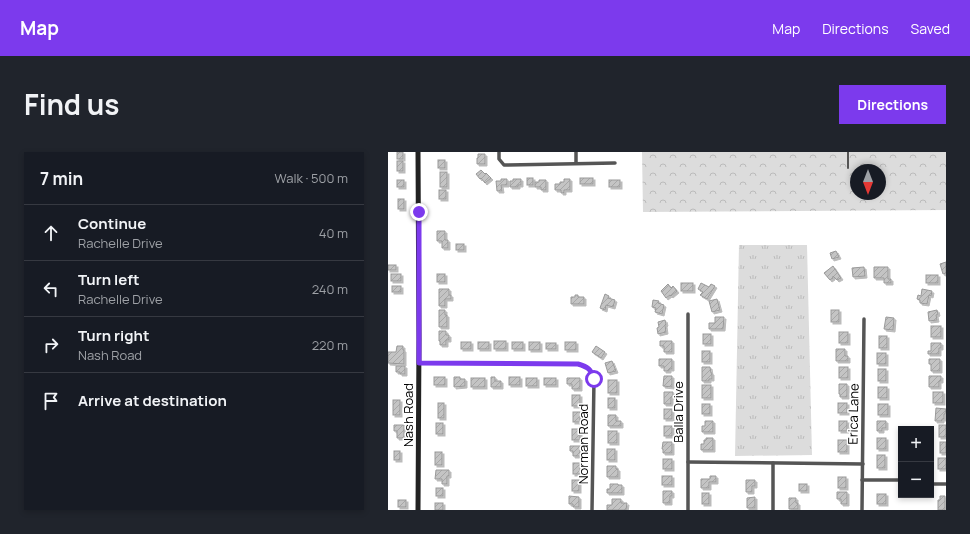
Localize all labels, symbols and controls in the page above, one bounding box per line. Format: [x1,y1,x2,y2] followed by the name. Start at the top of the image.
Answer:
[20,15,59,41] text: Map
[772,19,800,38] text: Map
[822,19,889,38] text: Directions
[911,19,950,38] text: Saved
[24,85,119,123] text: Find us
[839,85,946,124] button: Directions
[850,164,886,200] north arrow
[40,167,83,190] text: 7 min
[275,169,348,187] text: Walk · 500 m
[410,203,428,221] route end
[78,213,146,234] text: Continue
[40,222,62,244] icon: ahead
[319,224,348,242] text: 40 m
[78,234,163,252] text: Rachelle Drive
[78,269,140,290] text: Turn left
[40,278,62,300] icon: left
[312,280,348,298] text: 240 m
[78,290,163,308] text: Rachelle Drive
[78,325,149,346] text: Turn right
[40,334,62,356] icon: right
[312,336,348,354] text: 220 m
[78,346,142,364] text: Nash Road
[585,370,603,388] route start
[669,381,687,443] street label: Balla Drive
[399,383,417,447] street label: Nash Road
[843,383,863,445] street label: Erica Lane
[40,390,62,412] icon: arrive
[78,390,227,411] text: Arrive at destination
[574,404,592,484] street label: Norman Road
[898,426,934,498] map controls
[898,426,934,462] button: +
[898,462,934,498] button: −

